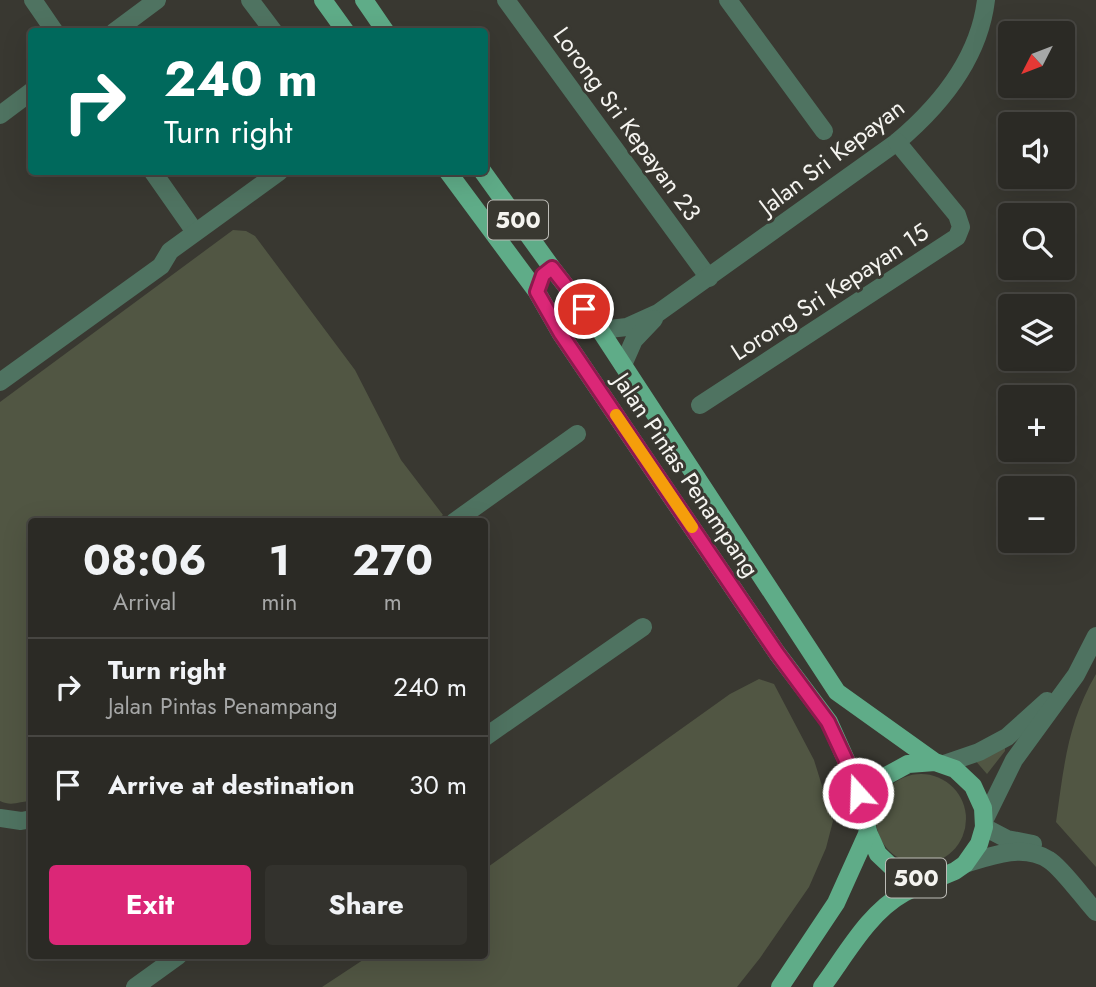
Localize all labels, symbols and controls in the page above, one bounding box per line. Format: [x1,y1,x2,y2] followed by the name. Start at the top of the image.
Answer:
[545,20,710,228] street label: Lorong Sri Kepayan 23
[998,21,1074,98] north arrow
[998,21,1075,553] map controls
[164,44,318,114] text: 240 m
[49,56,140,147] icon: right
[749,90,912,225] street label: Jalan Sri Kepayan
[164,109,293,155] text: Turn right
[998,112,1075,189] button: sound
[488,200,548,240] road number: 500
[998,203,1075,280] button: search
[724,214,936,369] street label: Lorong Sri Kepayan 15
[554,279,614,339] pin
[565,290,603,328] icon: arrive
[998,294,1075,371] button: layers
[603,363,768,584] street label: Jalan Pintas Penampang
[998,385,1075,462] button: +
[998,476,1075,553] button: −
[83,530,207,591] text: 08:06
[269,530,290,591] text: 1
[352,530,433,591] text: 270
[113,585,176,619] text: Arrival
[261,585,297,619] text: min
[384,585,402,619] text: m
[108,651,226,689] text: Turn right
[49,668,87,706] icon: right
[393,668,467,706] text: 240 m
[108,689,338,723] text: Jalan Pintas Penampang
[821,756,895,830] position arrow
[49,766,87,804] icon: arrive
[108,766,355,804] text: Arrive at destination
[409,766,467,804] text: 30 m
[886,858,946,898] road number: 500
[49,865,251,945] button: Exit
[265,865,467,945] button: Share

